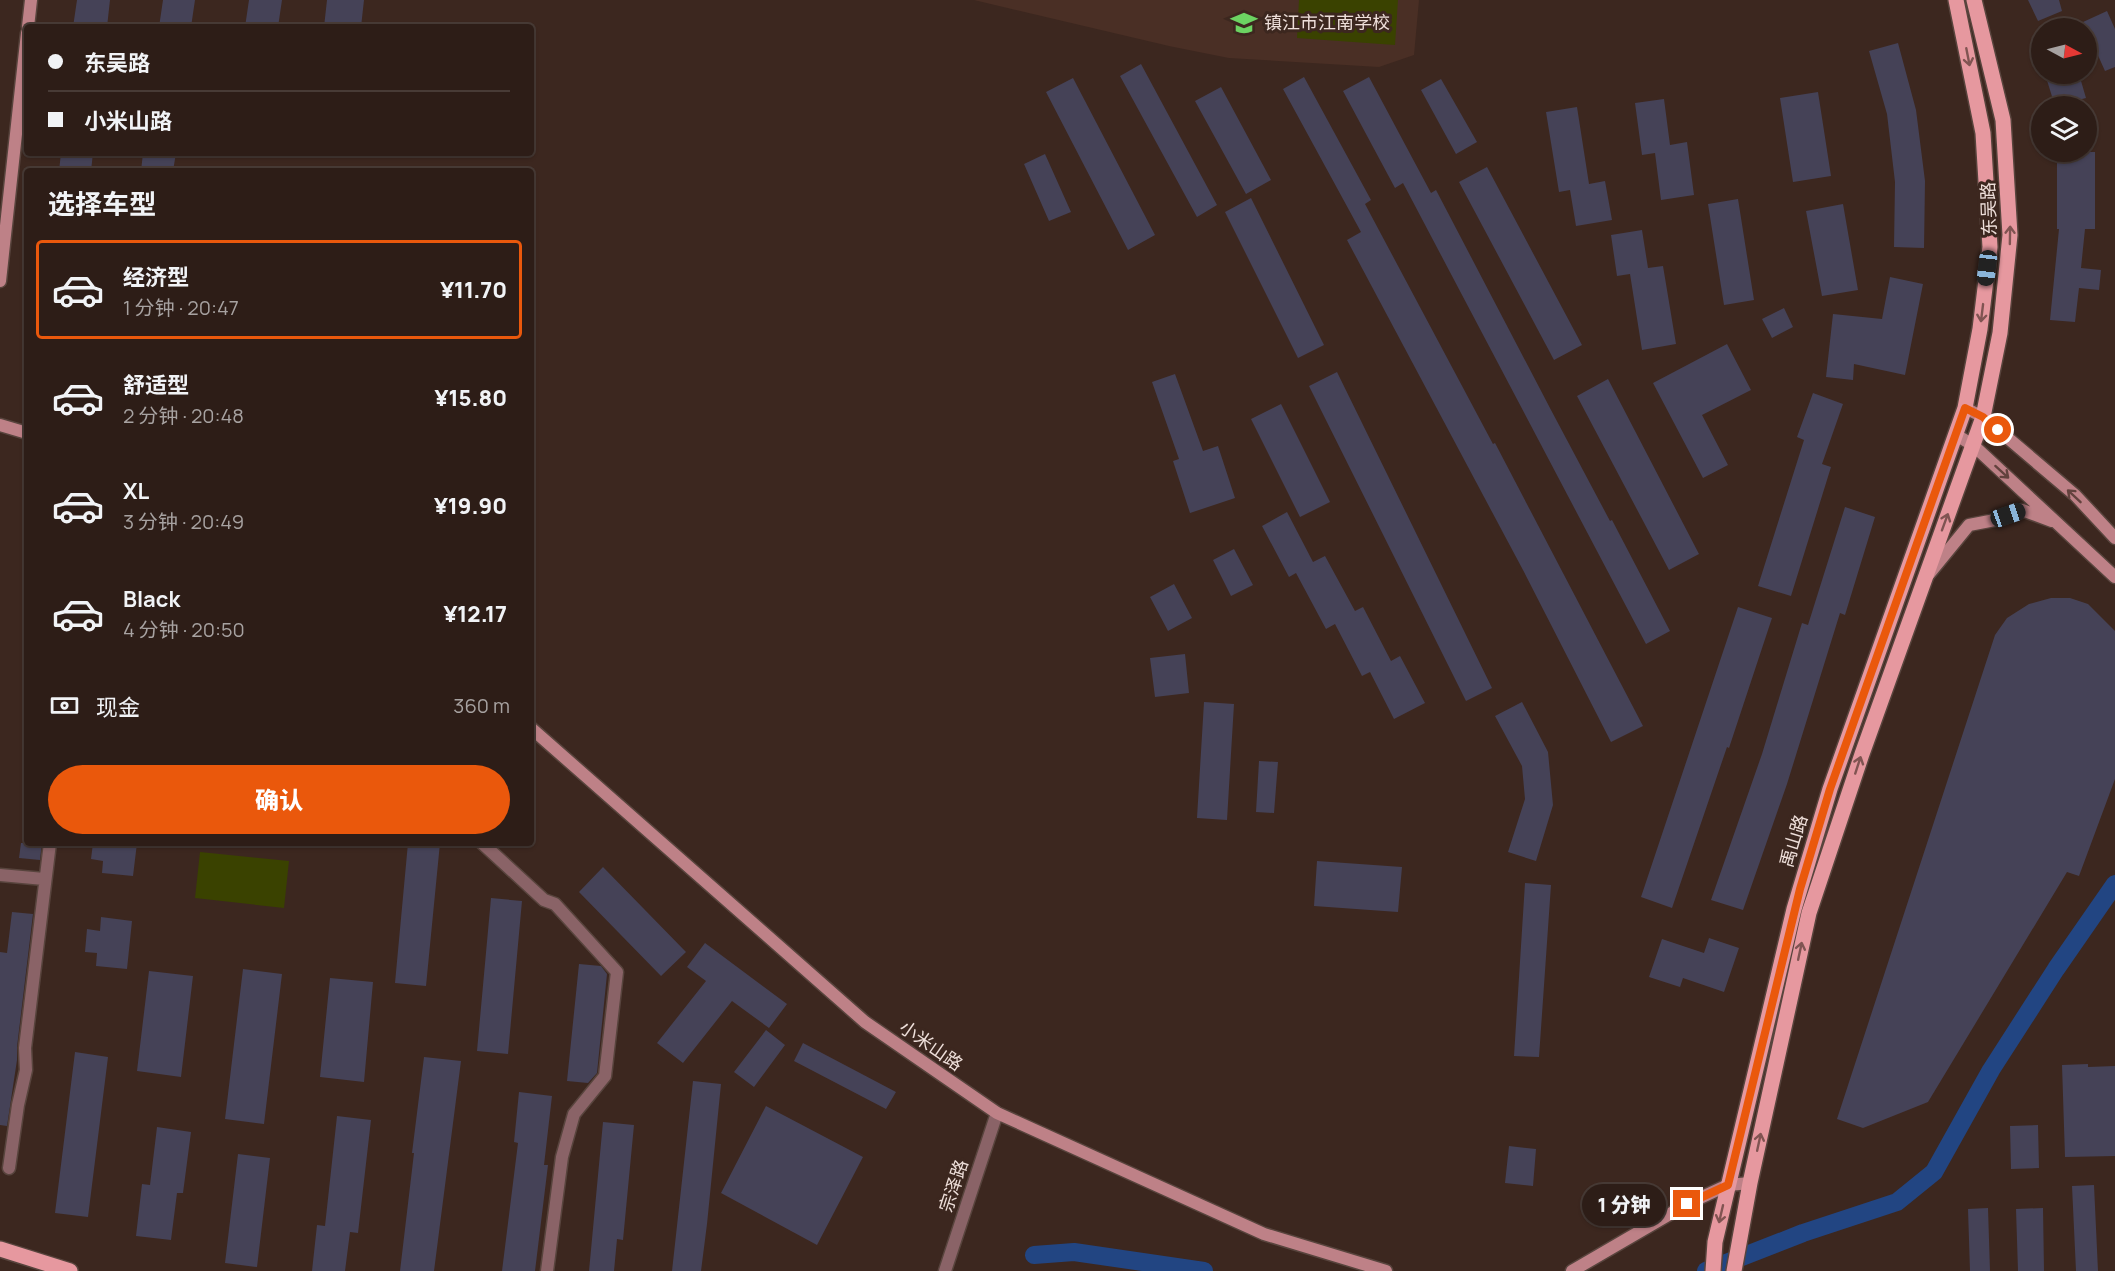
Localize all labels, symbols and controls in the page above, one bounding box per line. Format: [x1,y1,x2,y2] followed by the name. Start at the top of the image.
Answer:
[1229,8,1259,38] school or university icon: 镇江市江南学校
[1264,10,1390,34] place label: 镇江市江南学校
[2031,18,2097,84] north arrow
[2031,18,2097,162] map controls
[1963,47,1974,66] one-way arrow
[84,48,150,78] text: 东吴路
[2031,96,2097,162] button: layers
[84,106,172,136] text: 小米山路
[1975,182,2001,236] street label: 东吴路
[48,185,156,222] text: 选择车型
[2004,225,2015,245] one-way arrow
[1976,249,1998,287] car
[123,262,189,292] text: 经济型
[51,263,105,317] icon: car
[440,275,507,305] text: ¥11.70
[123,294,239,321] text: 1 分钟 · 20:47
[1976,303,1987,322] one-way arrow
[123,370,189,400] text: 舒适型
[51,371,105,425] icon: car
[435,383,507,413] text: ¥15.80
[123,402,244,429] text: 2 分钟 · 20:48
[1984,416,2011,443] route start
[1994,465,2009,479] one-way arrow
[123,476,149,506] text: XL
[51,479,105,533] icon: car
[2067,488,2082,503] one-way arrow
[434,491,507,521] text: ¥19.90
[1988,501,2028,529] car
[123,508,244,535] text: 3 分钟 · 20:49
[1941,513,1952,532] one-way arrow
[123,584,180,614] text: Black
[51,587,105,641] icon: car
[444,599,507,629] text: ¥12.17
[123,616,245,643] text: 4 分钟 · 20:50
[48,689,81,722] icon: cash
[96,692,140,722] text: 现金
[453,692,510,719] text: 360 m
[1853,756,1864,775] one-way arrow
[48,765,510,834] button: 确认
[1774,811,1812,870] street label: 禹山路
[1795,942,1807,961] one-way arrow
[895,1015,968,1076] street label: 小米山路
[1754,1132,1765,1152] one-way arrow
[933,1156,973,1215] street label: 宗泽路
[1582,1183,1666,1225] callout: 1 分钟
[1673,1190,1700,1217] route end
[1597,1191,1651,1218] text: 1 分钟
[1715,1204,1727,1223] one-way arrow

